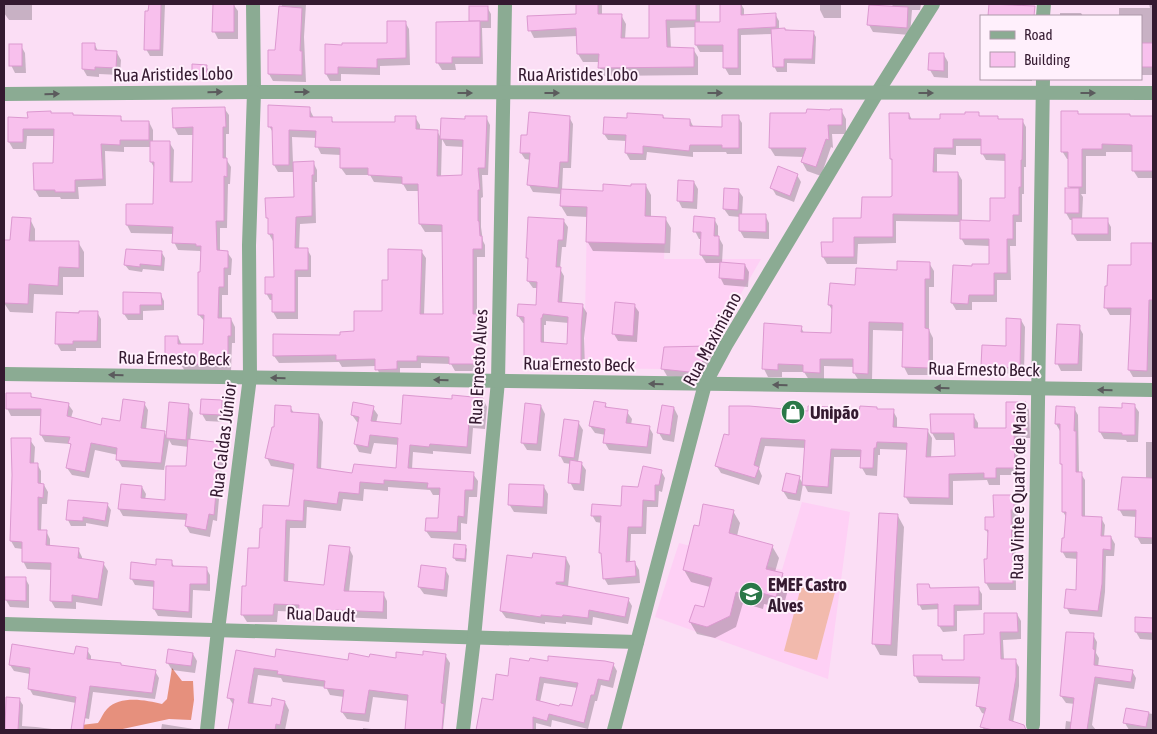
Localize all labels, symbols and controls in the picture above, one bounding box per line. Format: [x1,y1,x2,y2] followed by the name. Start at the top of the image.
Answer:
[980,15,1142,80] legend
[1024,26,1053,43] text: Road
[1024,51,1070,68] text: Building
[113,62,233,86] street label: Rua Aristides Lobo
[518,64,638,85] street label: Rua Aristides Lobo
[207,88,223,96] one-way arrow
[295,88,311,96] one-way arrow
[457,89,473,97] one-way arrow
[544,89,560,97] one-way arrow
[707,89,723,97] one-way arrow
[918,89,934,97] one-way arrow
[1081,89,1097,97] one-way arrow
[45,90,61,98] one-way arrow
[679,289,745,389] street label: Rua Maximiano
[464,309,492,425] street label: Rua Ernesto Alves
[118,347,230,369] street label: Rua Ernesto Beck
[523,353,635,375] street label: Rua Ernesto Beck
[928,358,1040,380] street label: Rua Ernesto Beck
[108,371,124,379] one-way arrow
[270,374,286,382] one-way arrow
[433,376,449,384] one-way arrow
[648,379,664,387] one-way arrow
[205,380,241,499] street label: Rua Caldas Júnior
[771,381,787,389] one-way arrow
[934,384,950,392] one-way arrow
[1096,386,1112,394] one-way arrow
[780,399,806,425] shop icon: Unipão
[810,402,859,423] place label: Unipão
[1006,402,1030,580] street label: Rua Vinte e Quatro de Maio
[767,574,847,616] place label: EMEF Castro Alves
[738,581,764,607] school or university icon: EMEF Castro Alves
[286,602,356,626] street label: Rua Daudt

